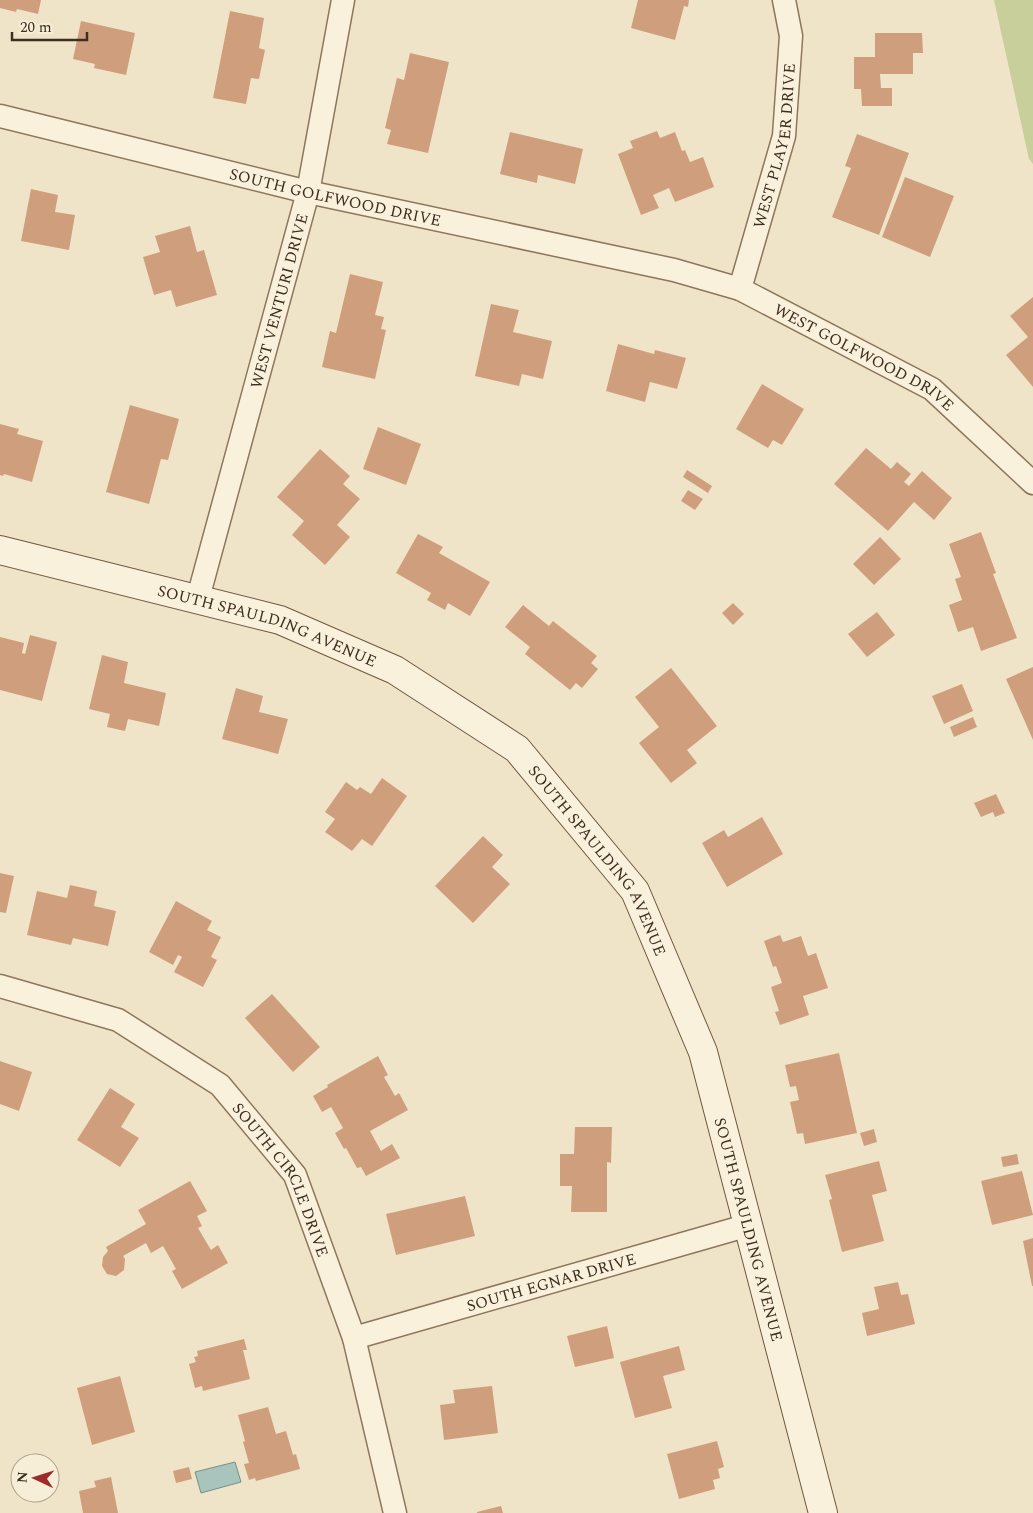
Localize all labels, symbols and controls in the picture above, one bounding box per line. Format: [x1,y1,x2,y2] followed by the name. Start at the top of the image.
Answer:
[12,10,88,42] scale bar
[20,16,52,39] text: 20 m
[747,62,802,231] street label: WEST PLAYER DRIVE
[227,162,443,233] street label: SOUTH GOLFWOOD DRIVE
[244,211,315,391] street label: WEST VENTURI DRIVE
[769,298,959,417] street label: WEST GOLFWOOD DRIVE
[155,579,380,674] street label: SOUTH SPAULDING AVENUE
[522,760,672,960] street label: SOUTH SPAULDING AVENUE
[226,1097,335,1260] street label: SOUTH CIRCLE DRIVE
[708,1115,789,1344] street label: SOUTH SPAULDING AVENUE
[464,1247,639,1318] street label: SOUTH EGNAR DRIVE
[10,1453,60,1503] north arrow
[12,1471,33,1484] text: N

